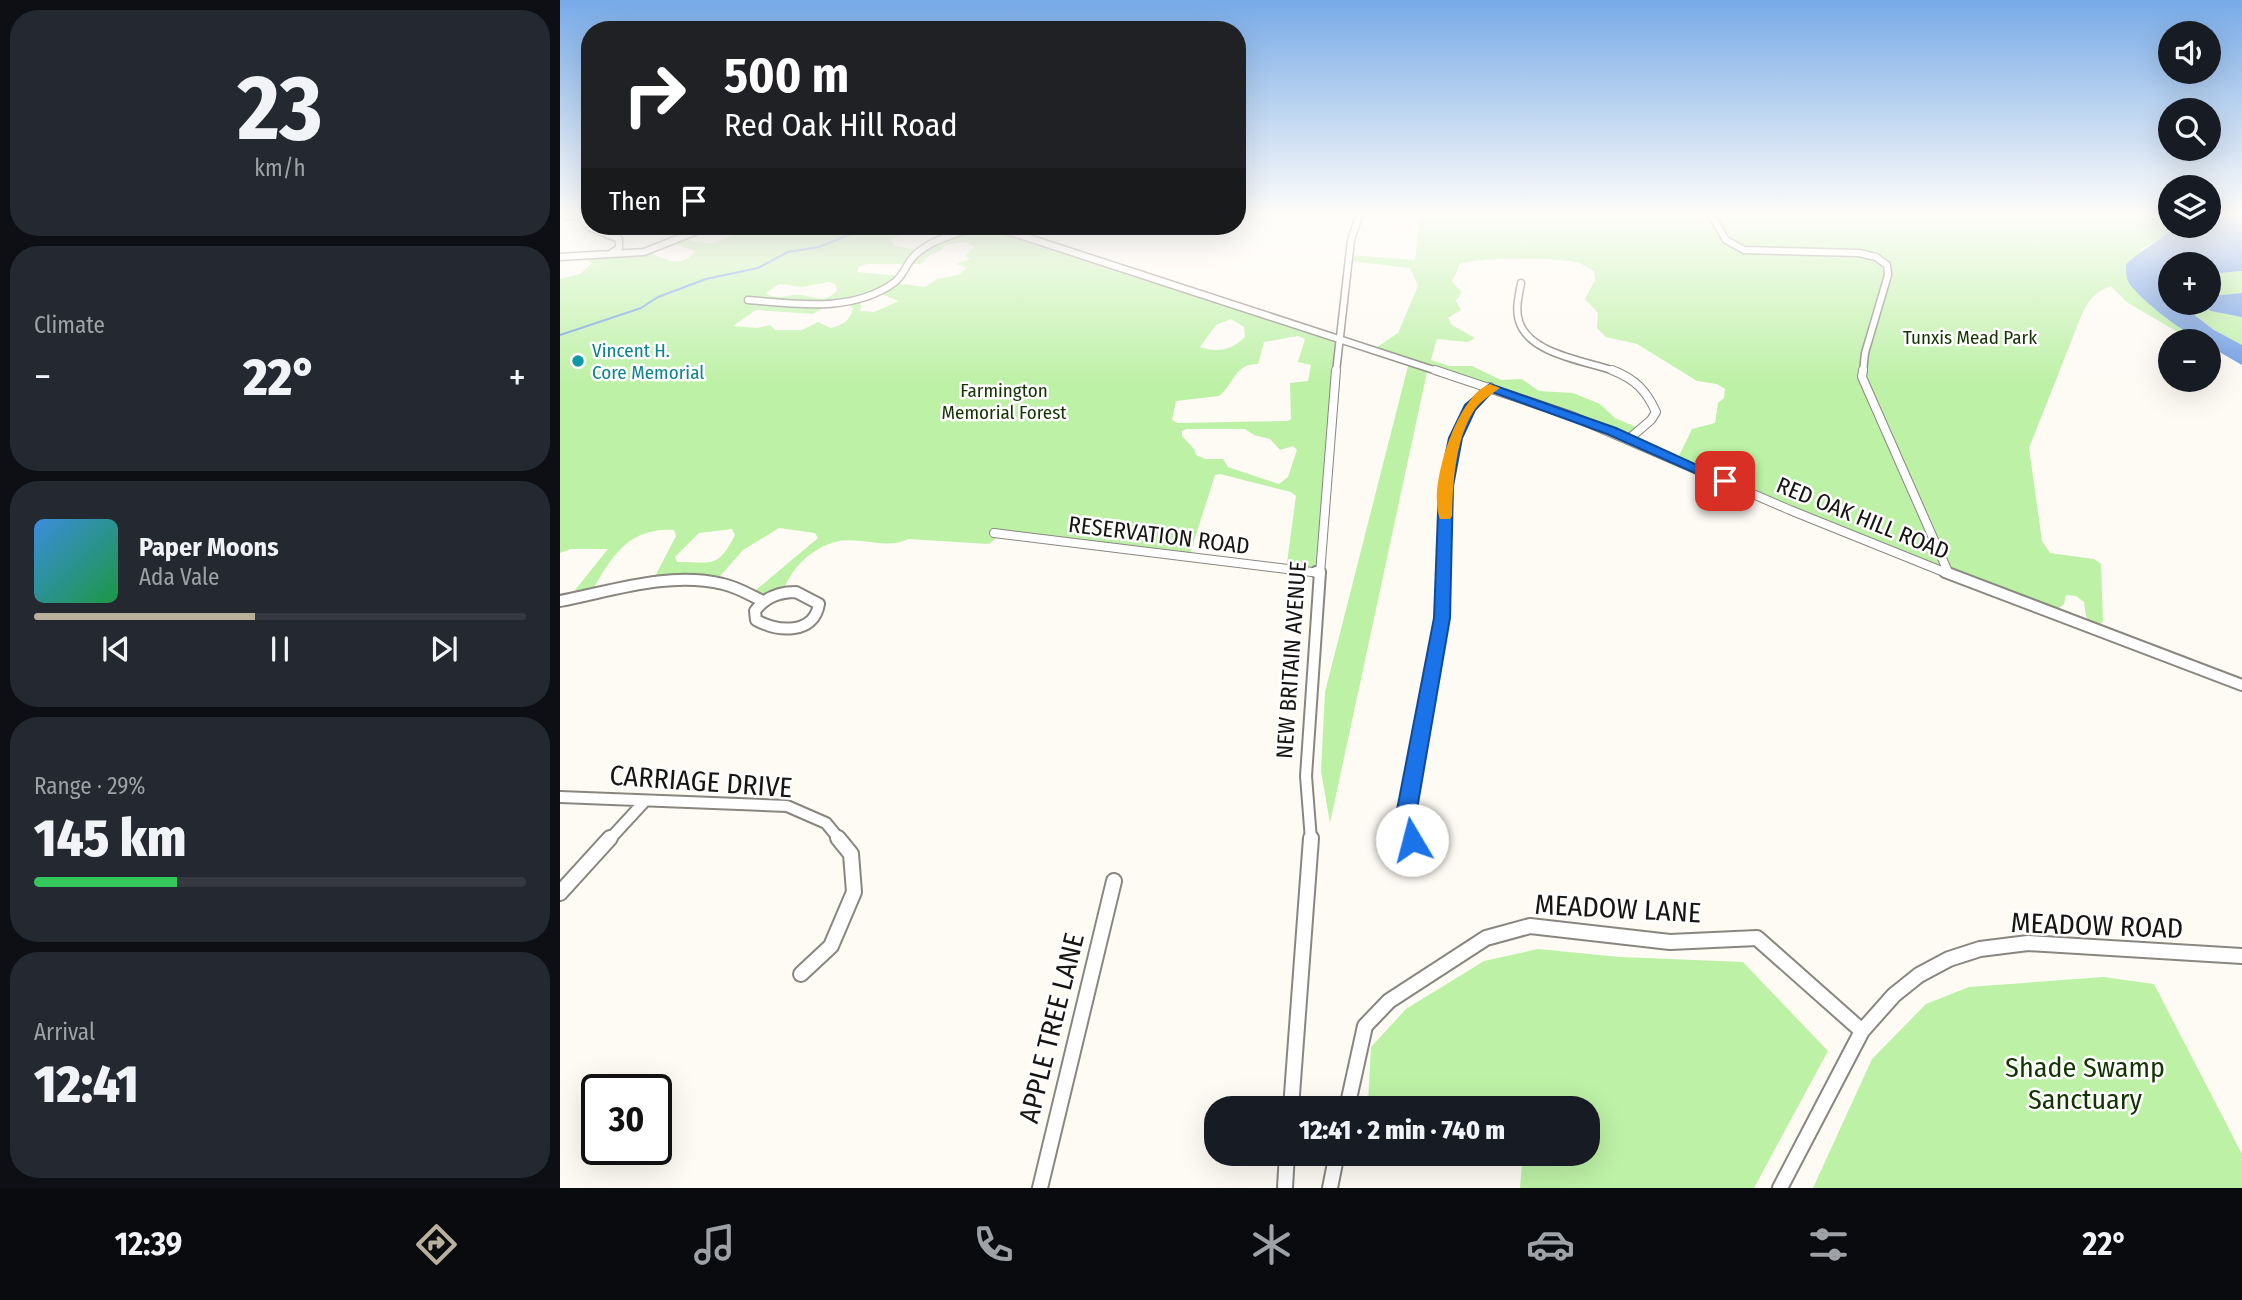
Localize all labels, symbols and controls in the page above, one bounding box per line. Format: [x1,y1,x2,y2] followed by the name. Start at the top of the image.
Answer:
[2158,21,2221,392] map controls
[2158,21,2221,84] button: sound
[724,46,849,105] text: 500 m
[609,49,700,140] icon: right
[237,54,323,163] text: 23
[2158,98,2221,161] button: search
[724,106,958,144] text: Red Oak Hill Road
[254,154,306,182] text: km/h
[2158,175,2221,238] button: layers
[675,182,713,220] icon: arrive
[609,186,661,217] text: Then
[2158,252,2221,315] button: +
[34,311,105,339] text: Climate
[1903,326,2037,349] park label: Tunxis Mead Park
[2158,329,2221,392] button: −
[592,339,704,384] place label: Vincent H. Core Memorial
[243,346,317,409] text: 22°
[570,353,586,369] marker: Vincent H. Core Memorial
[34,354,51,400] text: −
[509,354,526,400] text: +
[942,379,1067,424] park label: Farmington Memorial Forest
[1695,451,1755,511] pin
[1706,462,1744,500] icon: arrive
[1773,471,1953,565] street label: RED OAK HILL ROAD
[1067,510,1251,560] street label: RESERVATION ROAD
[139,532,279,563] text: Paper Moons
[1270,560,1312,760] street label: NEW BRITAIN AVENUE
[139,563,219,591] text: Ada Vale
[97,630,135,668] icon: previous
[261,630,299,668] icon: pause
[425,630,463,668] icon: next
[608,759,794,804] street label: CARRIAGE DRIVE
[34,772,146,800] text: Range · 29%
[1375,803,1449,877] position arrow
[34,807,186,870] text: 145 km
[1534,888,1702,929] street label: MEADOW LANE
[2010,906,2184,945] street label: MEADOW ROAD
[1012,930,1091,1126] street label: APPLE TREE LANE
[34,1018,95,1046] text: Arrival
[2005,1051,2165,1116] park label: Shade Swamp Sanctuary
[34,1053,139,1116] text: 12:41
[581,1074,672,1165] speed limit sign: 30
[1299,1115,1505,1146] text: 12:41 · 2 min · 740 m
[412,1220,461,1269] icon: directions
[690,1220,739,1269] icon: music
[969,1220,1018,1269] icon: phone
[1247,1220,1296,1269] icon: climate
[1526,1220,1575,1269] icon: car
[1804,1220,1853,1269] icon: filters
[115,1225,182,1263] text: 12:39
[2083,1225,2127,1263] text: 22°

